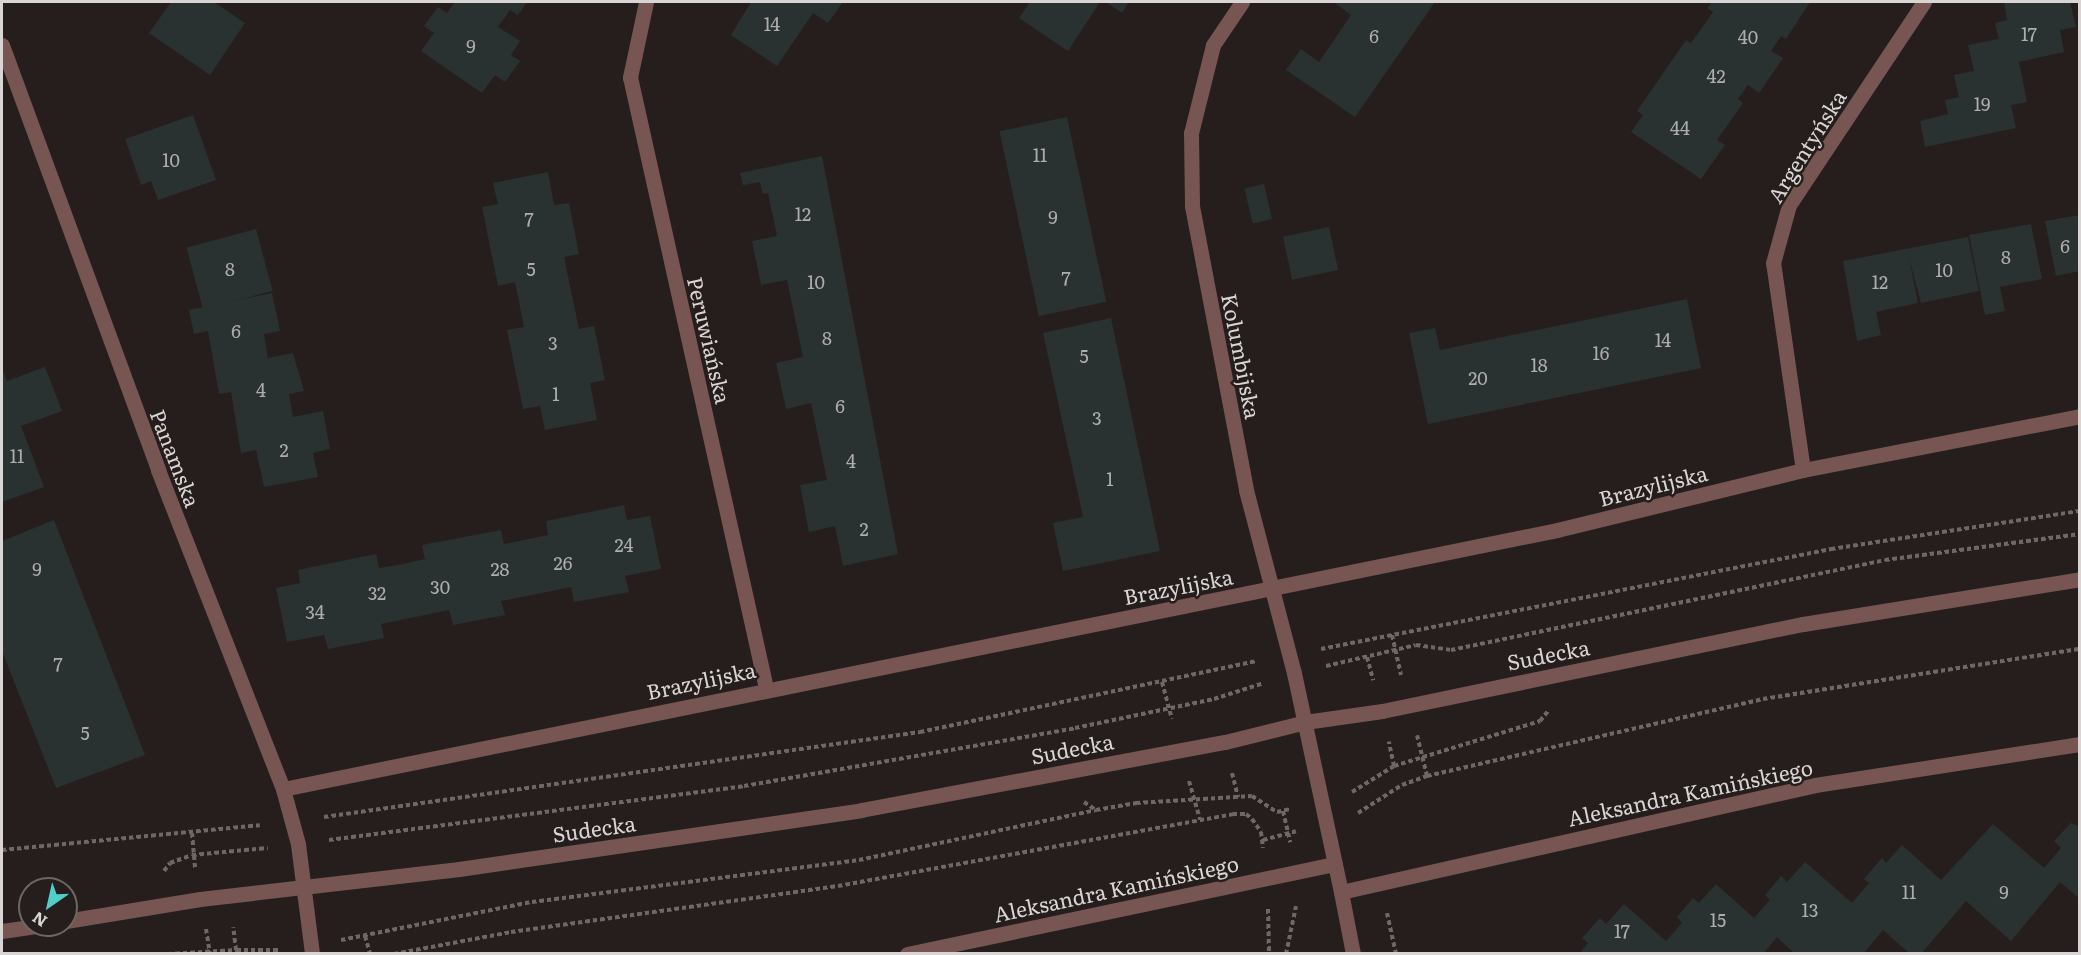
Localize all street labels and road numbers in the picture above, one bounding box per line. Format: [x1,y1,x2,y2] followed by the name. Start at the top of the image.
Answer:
[1761,85,1851,207] street label: Argentyńska
[683,274,737,406] street label: Peruwiańska
[1218,291,1266,421] street label: Kolumbijska
[146,406,206,510] street label: Panamska
[1596,459,1710,511] street label: Brazylijska
[1121,563,1235,609] street label: Brazylijska
[1505,634,1591,674] street label: Sudecka
[644,656,758,704] street label: Brazylijska
[1029,728,1115,768] street label: Sudecka
[1565,754,1815,830] street label: Aleksandra Kamińskiego
[551,810,637,846] street label: Sudecka
[991,850,1241,926] street label: Aleksandra Kamińskiego

